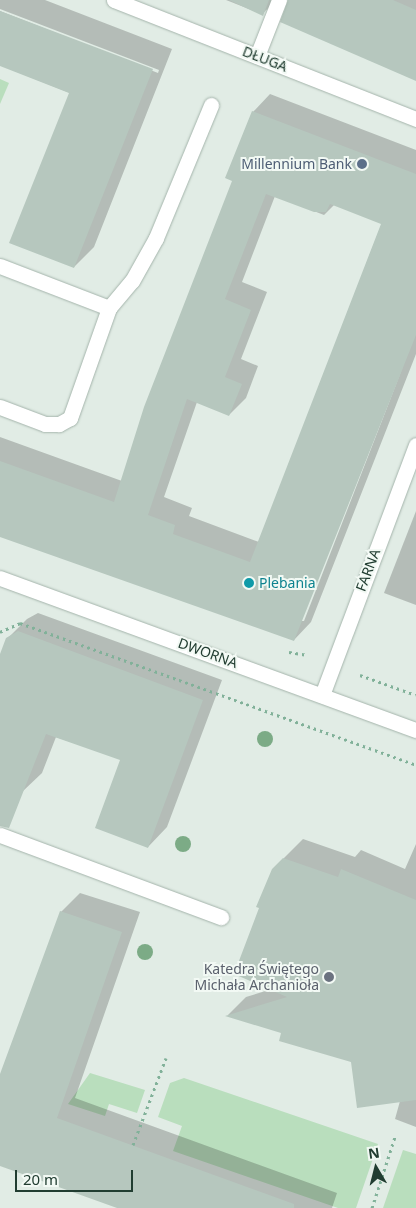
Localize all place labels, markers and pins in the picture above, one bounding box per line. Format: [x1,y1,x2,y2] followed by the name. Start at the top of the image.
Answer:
[241,156,352,172] place label: Millennium Bank
[356,158,368,170] marker: Millennium Bank
[259,575,316,591] place label: Plebania
[243,577,255,589] marker: Plebania
[194,961,319,994] place label: Katedra Świętego Michała Archanioła
[323,971,335,983] marker: Katedra Świętego Michała Archanioła

